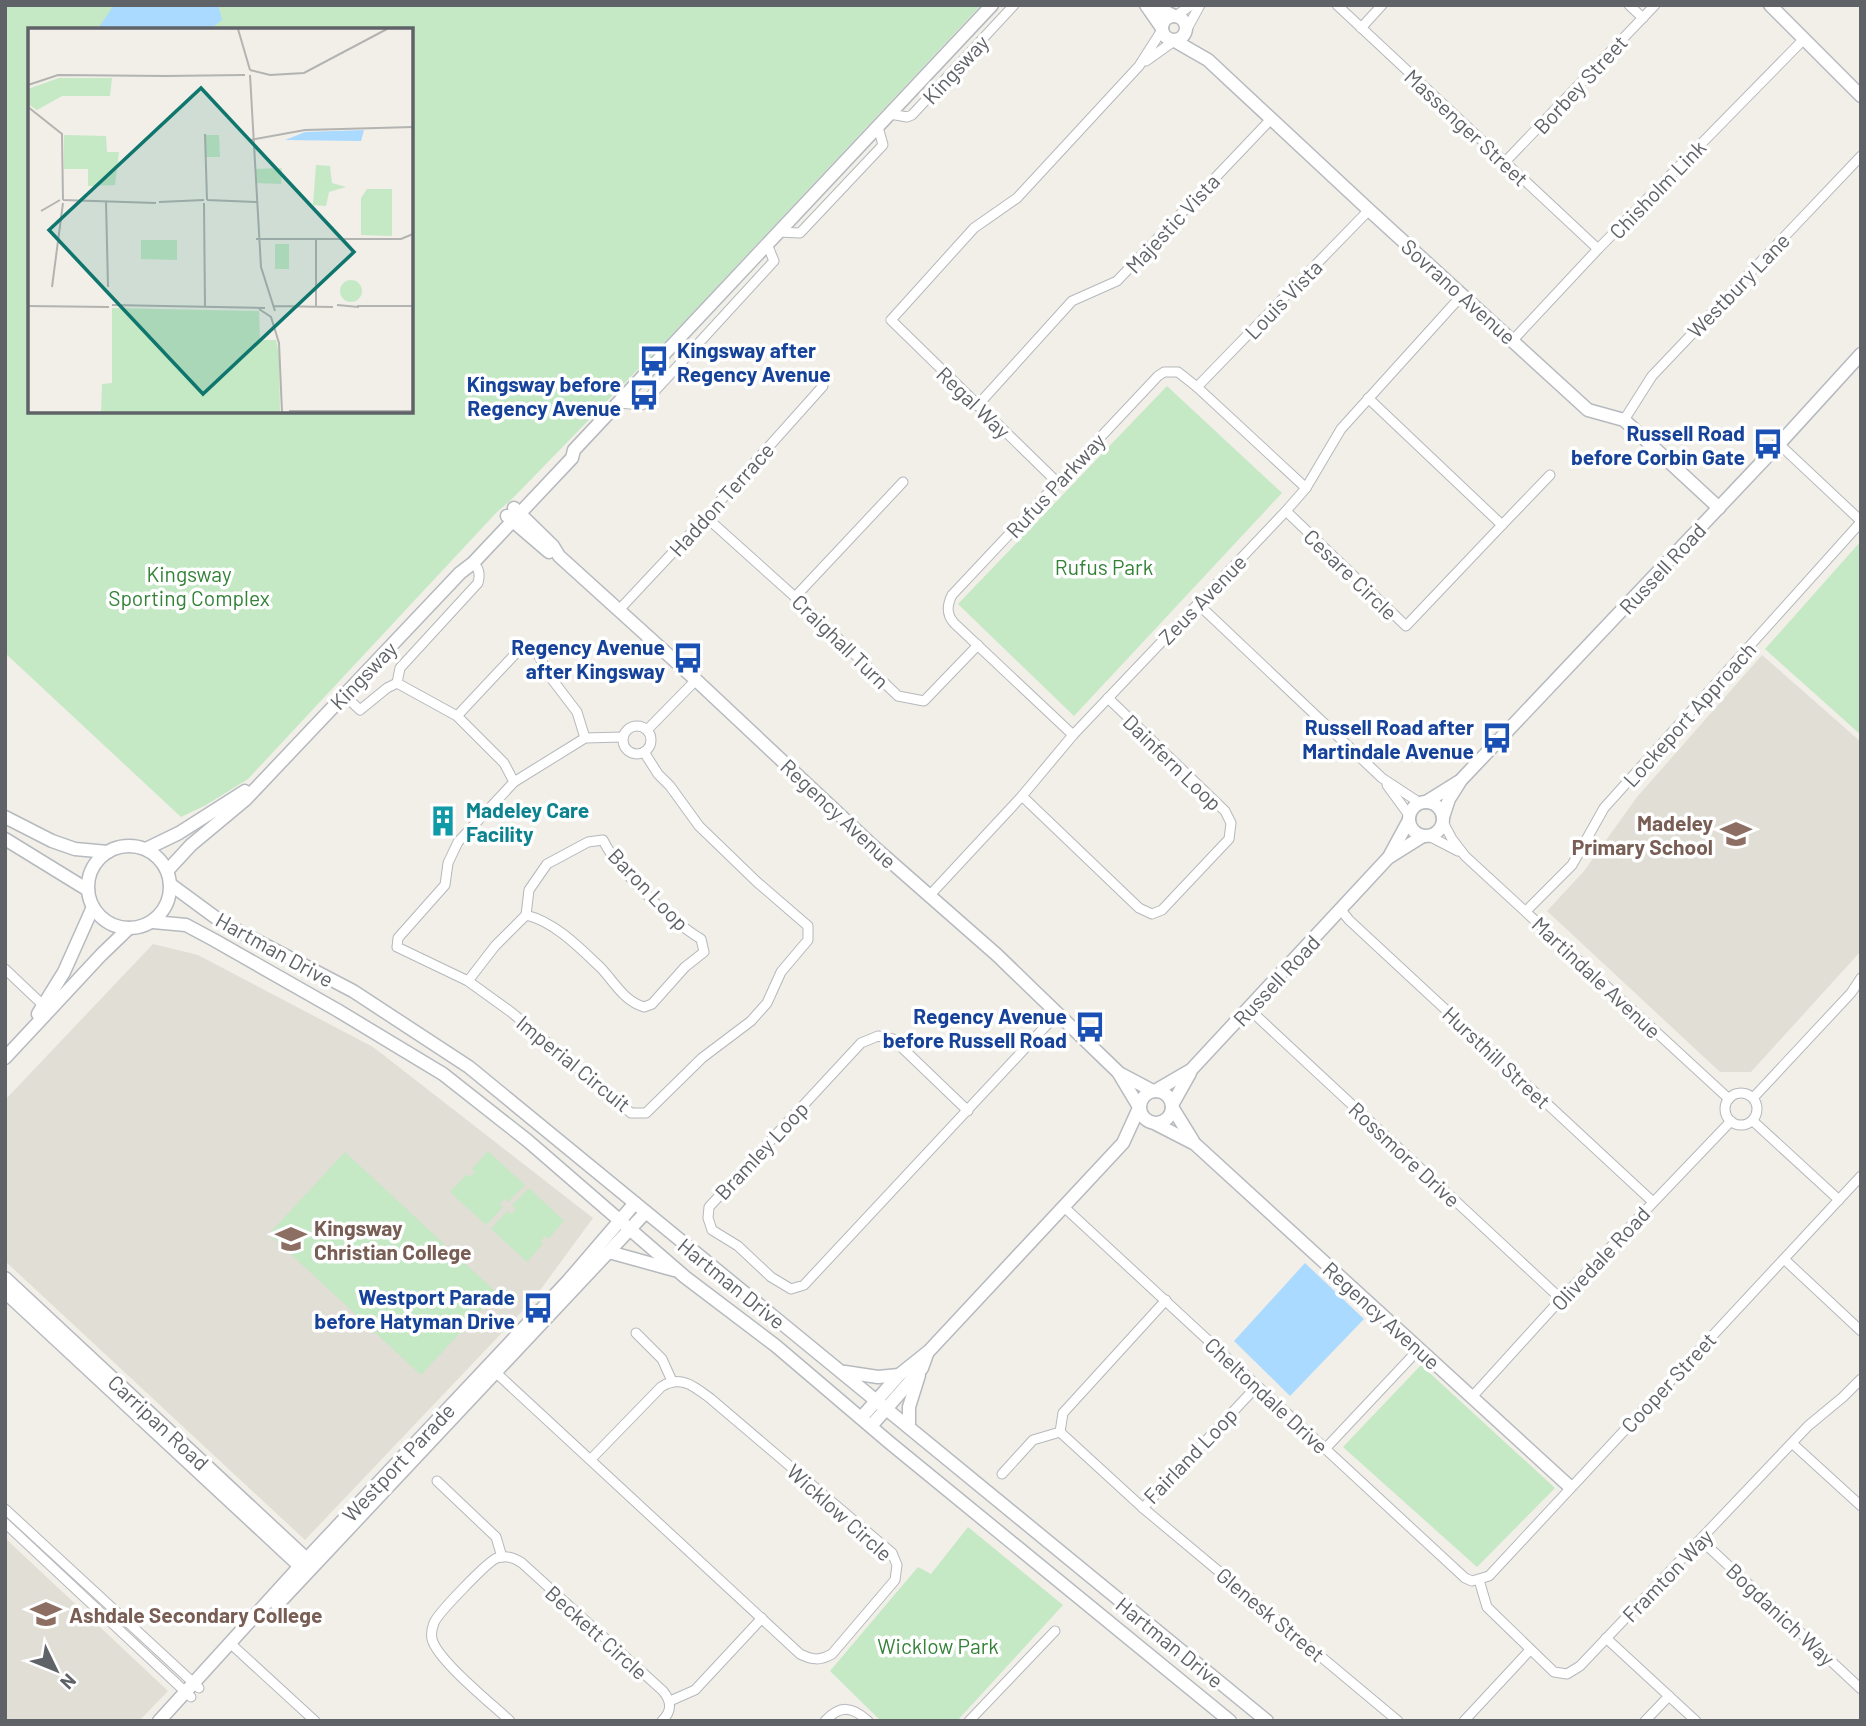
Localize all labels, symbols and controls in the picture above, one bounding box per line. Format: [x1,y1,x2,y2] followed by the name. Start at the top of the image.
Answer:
[28,28,413,413] inset map
[917,29,993,109] street label: Kingsway
[1528,30,1632,138] street label: Borbey Street
[1400,63,1534,191] street label: Massenger Street
[1604,134,1710,244] street label: Chisholm Link
[1120,168,1224,278] street label: Majestic Vista
[1682,227,1794,343] street label: Westbury Lane
[1397,233,1521,349] street label: Sovrano Avenue
[1239,254,1327,344] street label: Louis Vista
[677,337,831,386] place label: Kingsway after Regency Avenue
[637,344,671,378] bus stop icon: Kingsway after Regency Avenue
[932,361,1016,443] street label: Regal Way
[467,371,621,420] place label: Kingsway before Regency Avenue
[627,378,661,412] bus stop icon: Kingsway before Regency Avenue
[1571,420,1745,469] place label: Russell Road before Corbin Gate
[1000,427,1110,542] street label: Rufus Parkway
[1751,427,1785,461] bus stop icon: Russell Road before Corbin Gate
[664,437,778,561] street label: Haddon Terrace
[1613,517,1711,619] street label: Russell Road
[1299,523,1403,625] street label: Cesare Circle
[1153,549,1251,649] street label: Zeus Avenue
[1055,554,1153,579] park label: Rufus Park
[108,561,270,610] park label: Kingsway Sporting Complex
[787,589,895,693] street label: Craighall Turn
[511,634,665,683] place label: Regency Avenue after Kingsway
[324,635,402,714] street label: Kingsway
[1617,636,1761,792] street label: Lockeport Approach
[671,641,705,675] bus stop icon: Regency Avenue after Kingsway
[1118,709,1228,815] street label: Dainfern Loop
[1302,714,1474,763] place label: Russell Road after Martindale Avenue
[1480,721,1514,755] bus stop icon: Russell Road after Martindale Avenue
[776,753,902,873] street label: Regency Avenue
[466,797,589,846] place label: Madeley Care Facility
[426,804,460,838] building icon: Madeley Care Facility
[1572,810,1713,859] place label: Madeley Primary School
[1719,817,1753,851] school or university icon: Madeley Primary School
[604,843,694,935] street label: Baron Loop
[212,906,338,992] street label: Hartman Drive
[1527,911,1667,1043] street label: Martindale Avenue
[1227,929,1325,1031] street label: Russell Road
[1438,1001,1556,1113] street label: Hursthill Street
[883,1003,1067,1052] place label: Regency Avenue before Russell Road
[512,1010,636,1116] street label: Imperial Circuit
[1073,1010,1107,1044] bus stop icon: Regency Avenue before Russell Road
[709,1096,813,1204] street label: Bramley Loop
[1344,1096,1466,1212] street label: Rossmore Drive
[1546,1201,1654,1315] street label: Olivedale Road
[314,1215,472,1264] place label: Kingsway Christian College
[274,1222,308,1256] school or university icon: Kingsway Christian College
[673,1232,791,1334] street label: Hartman Drive
[1318,1256,1446,1374] street label: Regency Avenue
[314,1284,515,1333] place label: Westport Parade before Hatyman Drive
[521,1291,555,1325] bus stop icon: Westport Parade before Hatyman Drive
[1615,1327,1721,1437] street label: Cooper Street
[1200,1332,1334,1458] street label: Cheltondale Drive
[104,1369,214,1475] street label: Carripan Road
[337,1398,459,1526] street label: Westport Parade
[1138,1402,1242,1508] street label: Fairland Loop
[782,1458,898,1566] street label: Wicklow Circle
[1617,1523,1718,1627] street label: Framton Way
[1722,1558,1841,1671] street label: Bogdanich Way
[1212,1562,1330,1666] street label: Glenesk Street
[541,1580,653,1684] street label: Beckett Circle
[1111,1591,1229,1693] street label: Hartman Drive
[29,1597,63,1631] school or university icon: Ashdale Secondary College
[69,1602,322,1627] place label: Ashdale Secondary College
[877,1633,999,1658] park label: Wicklow Park
[21,1635,91,1705] north arrow
[56,1669,82,1694] text: N

